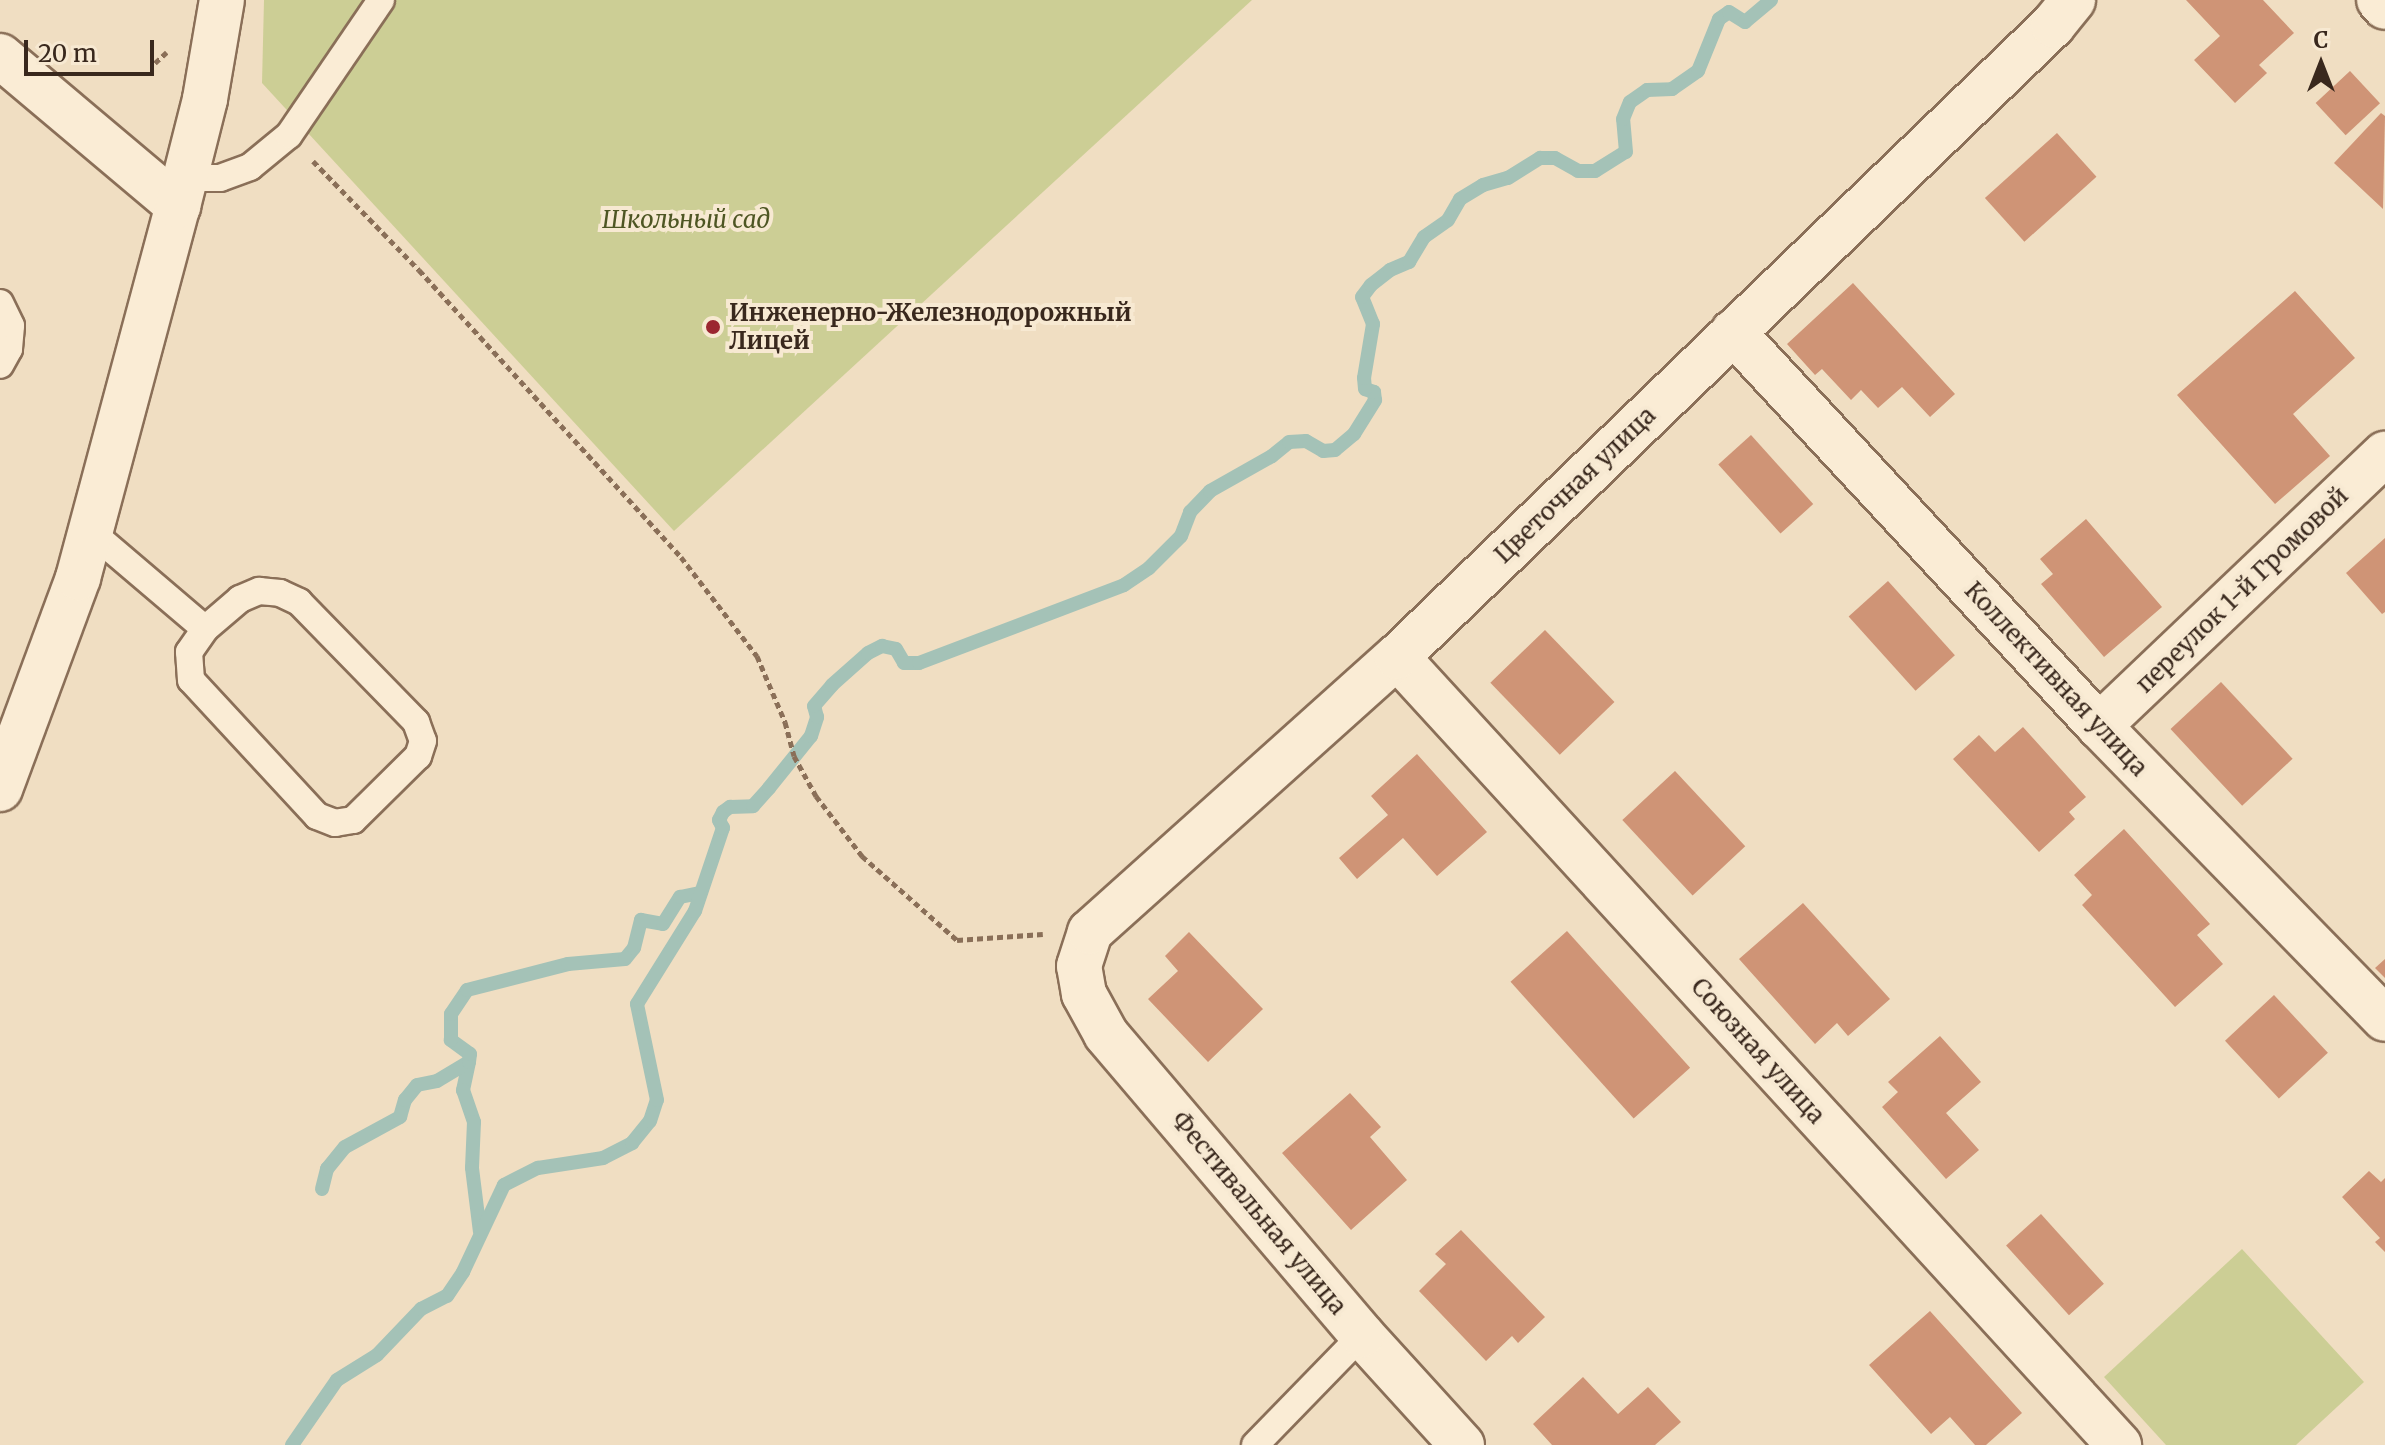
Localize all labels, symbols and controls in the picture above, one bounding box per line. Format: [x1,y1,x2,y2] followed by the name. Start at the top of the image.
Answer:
[28,24,158,74] scale bar
[2281,24,2361,104] north arrow
[2314,26,2328,54] text: С
[38,38,97,69] text: 20 m
[602,206,770,234] park label: Школьный сад
[729,299,1132,355] place label: Инженерно-Железнодорожный Лицей
[704,318,722,336] marker: Инженерно-Железнодорожный Лицей
[1489,401,1661,569] street label: Цветочная улица
[2130,481,2354,699] street label: переулок 1-й Громовой
[1959,576,2153,782] street label: Коллективная улица
[1685,972,1831,1130] street label: Союзная улица
[1166,1106,1352,1320] street label: Фестивальная улица

